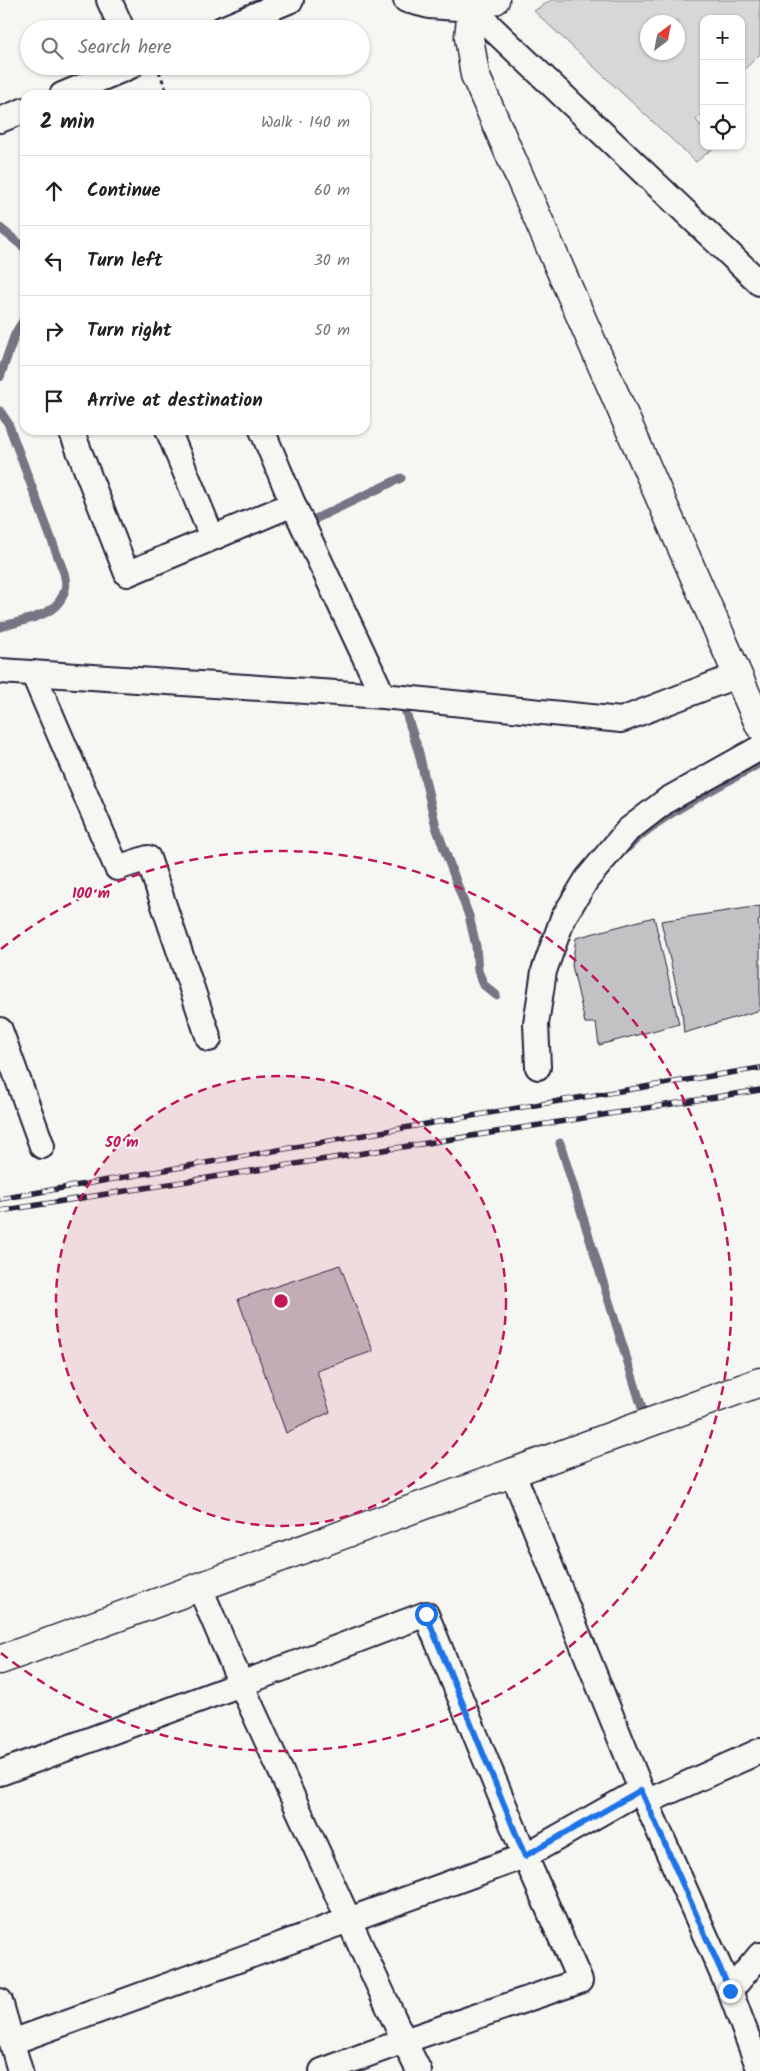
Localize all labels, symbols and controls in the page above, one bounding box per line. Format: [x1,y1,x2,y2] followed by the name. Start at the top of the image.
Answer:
[640,15,685,60] north arrow
[700,15,745,150] map controls
[700,15,745,60] button: +
[20,20,370,75] search box
[78,33,172,63] text: Search here
[38,34,66,62] icon: search
[700,60,745,105] button: −
[700,105,745,150] button: locate
[40,106,95,139] text: 2 min
[261,110,350,135] text: Walk · 140 m
[87,176,160,206] text: Continue
[40,177,68,205] icon: ahead
[314,178,350,203] text: 60 m
[87,246,162,276] text: Turn left
[40,247,68,275] icon: left
[314,248,350,273] text: 30 m
[87,316,172,346] text: Turn right
[40,317,68,345] icon: right
[314,318,350,343] text: 50 m
[87,386,263,416] text: Arrive at destination
[40,387,68,415] icon: arrive
[72,882,110,906] text: 100 m
[104,1131,139,1155] text: 50 m
[272,1292,290,1310] centre of rings
[415,1603,438,1626] route start
[719,1980,742,2003] route end

